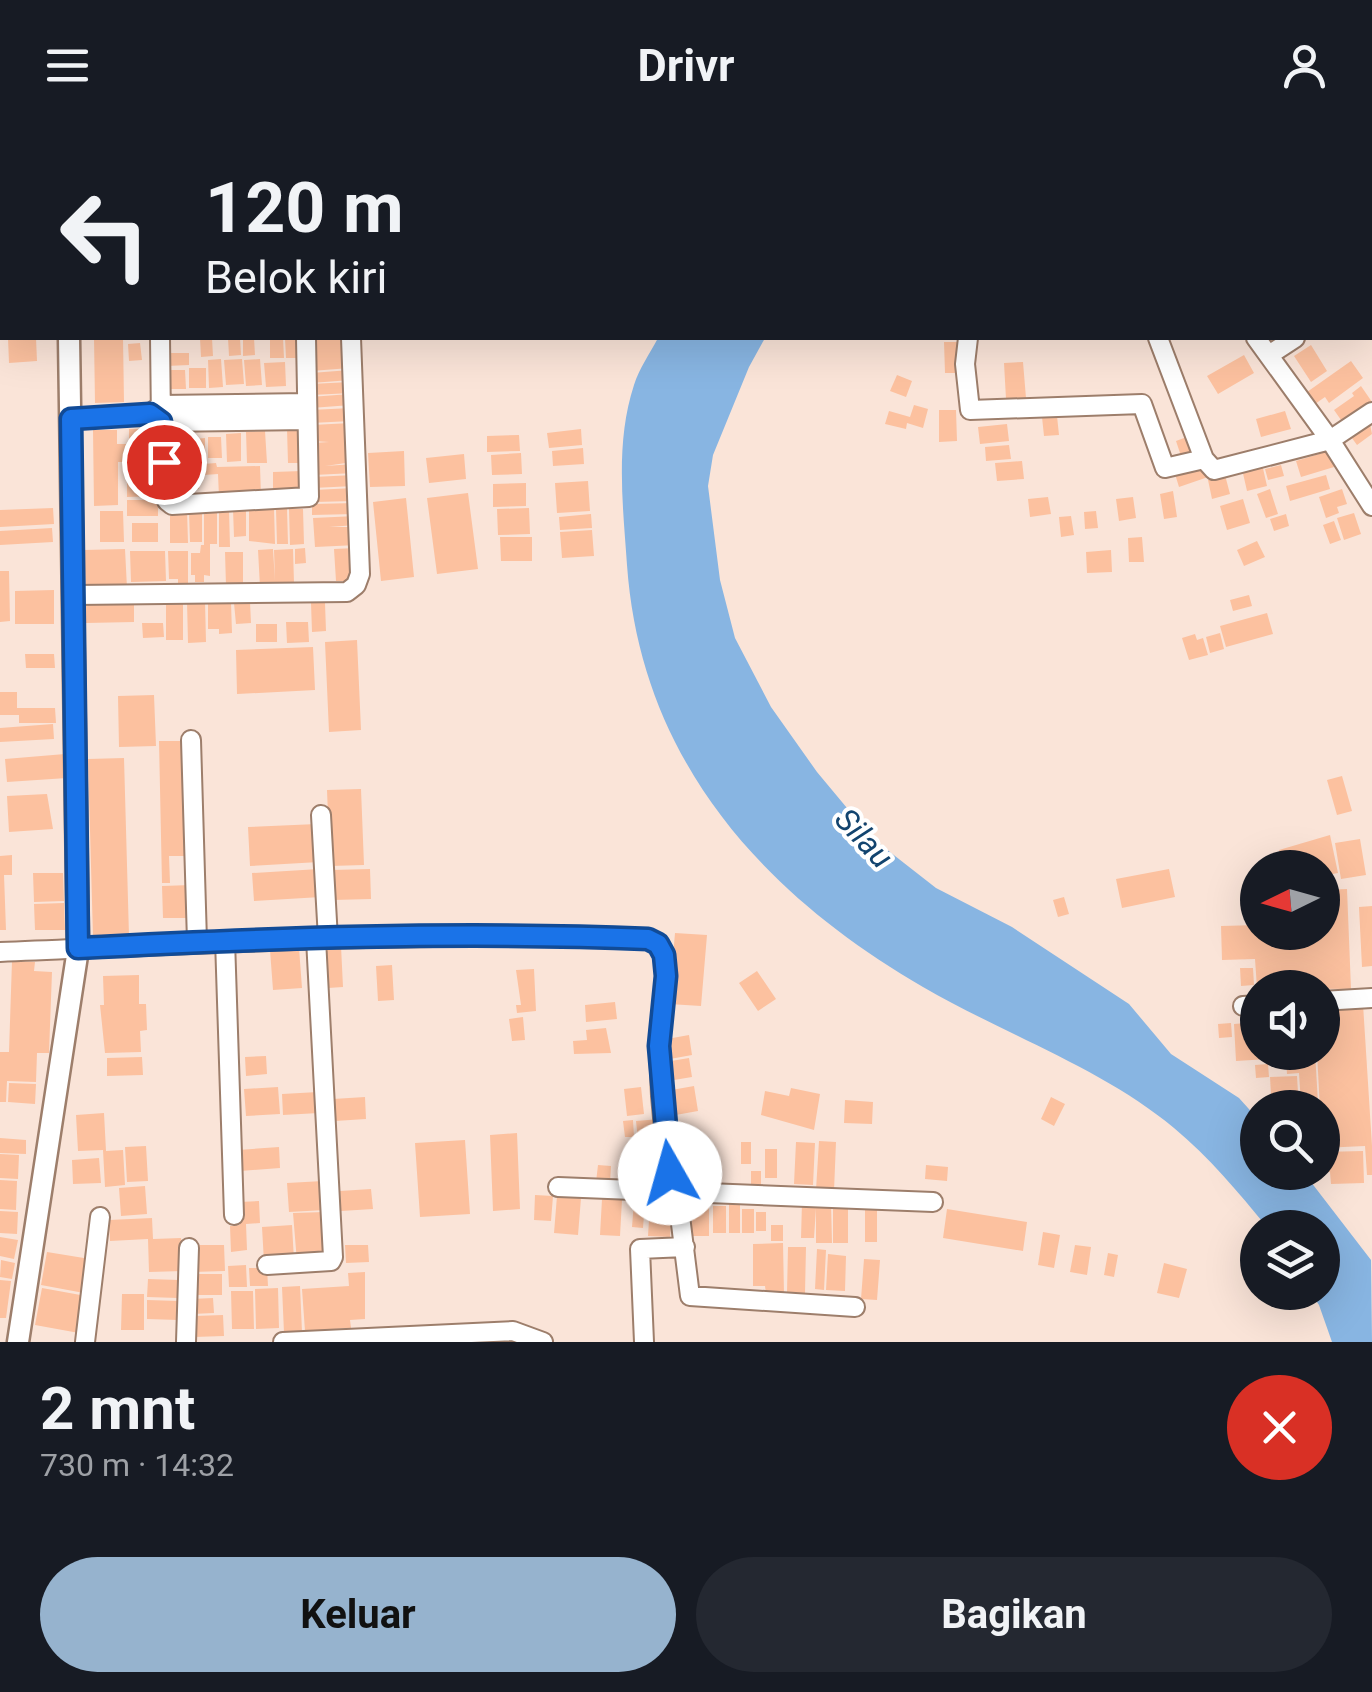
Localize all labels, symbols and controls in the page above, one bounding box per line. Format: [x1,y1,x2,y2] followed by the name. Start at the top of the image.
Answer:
[40,38,95,93] icon: menu
[1277,38,1332,93] icon: person
[638,39,734,92] text: Drivr
[205,167,404,249] text: 120 m
[40,170,170,300] icon: left
[205,251,387,304] text: Belok kiri
[122,420,207,505] pin
[137,435,192,490] icon: arrive
[827,800,901,876] water label: Silau
[1240,850,1340,950] north arrow
[1240,850,1340,1310] map controls
[1240,970,1340,1070] button: sound
[1240,1090,1340,1190] button: search
[618,1121,722,1225] position arrow
[1240,1210,1340,1310] button: layers
[40,1373,195,1444] text: 2 mnt
[1227,1375,1332,1480] button: close
[40,1446,234,1484] text: 730 m · 14:32
[40,1557,676,1672] button: Keluar
[696,1557,1332,1672] button: Bagikan

